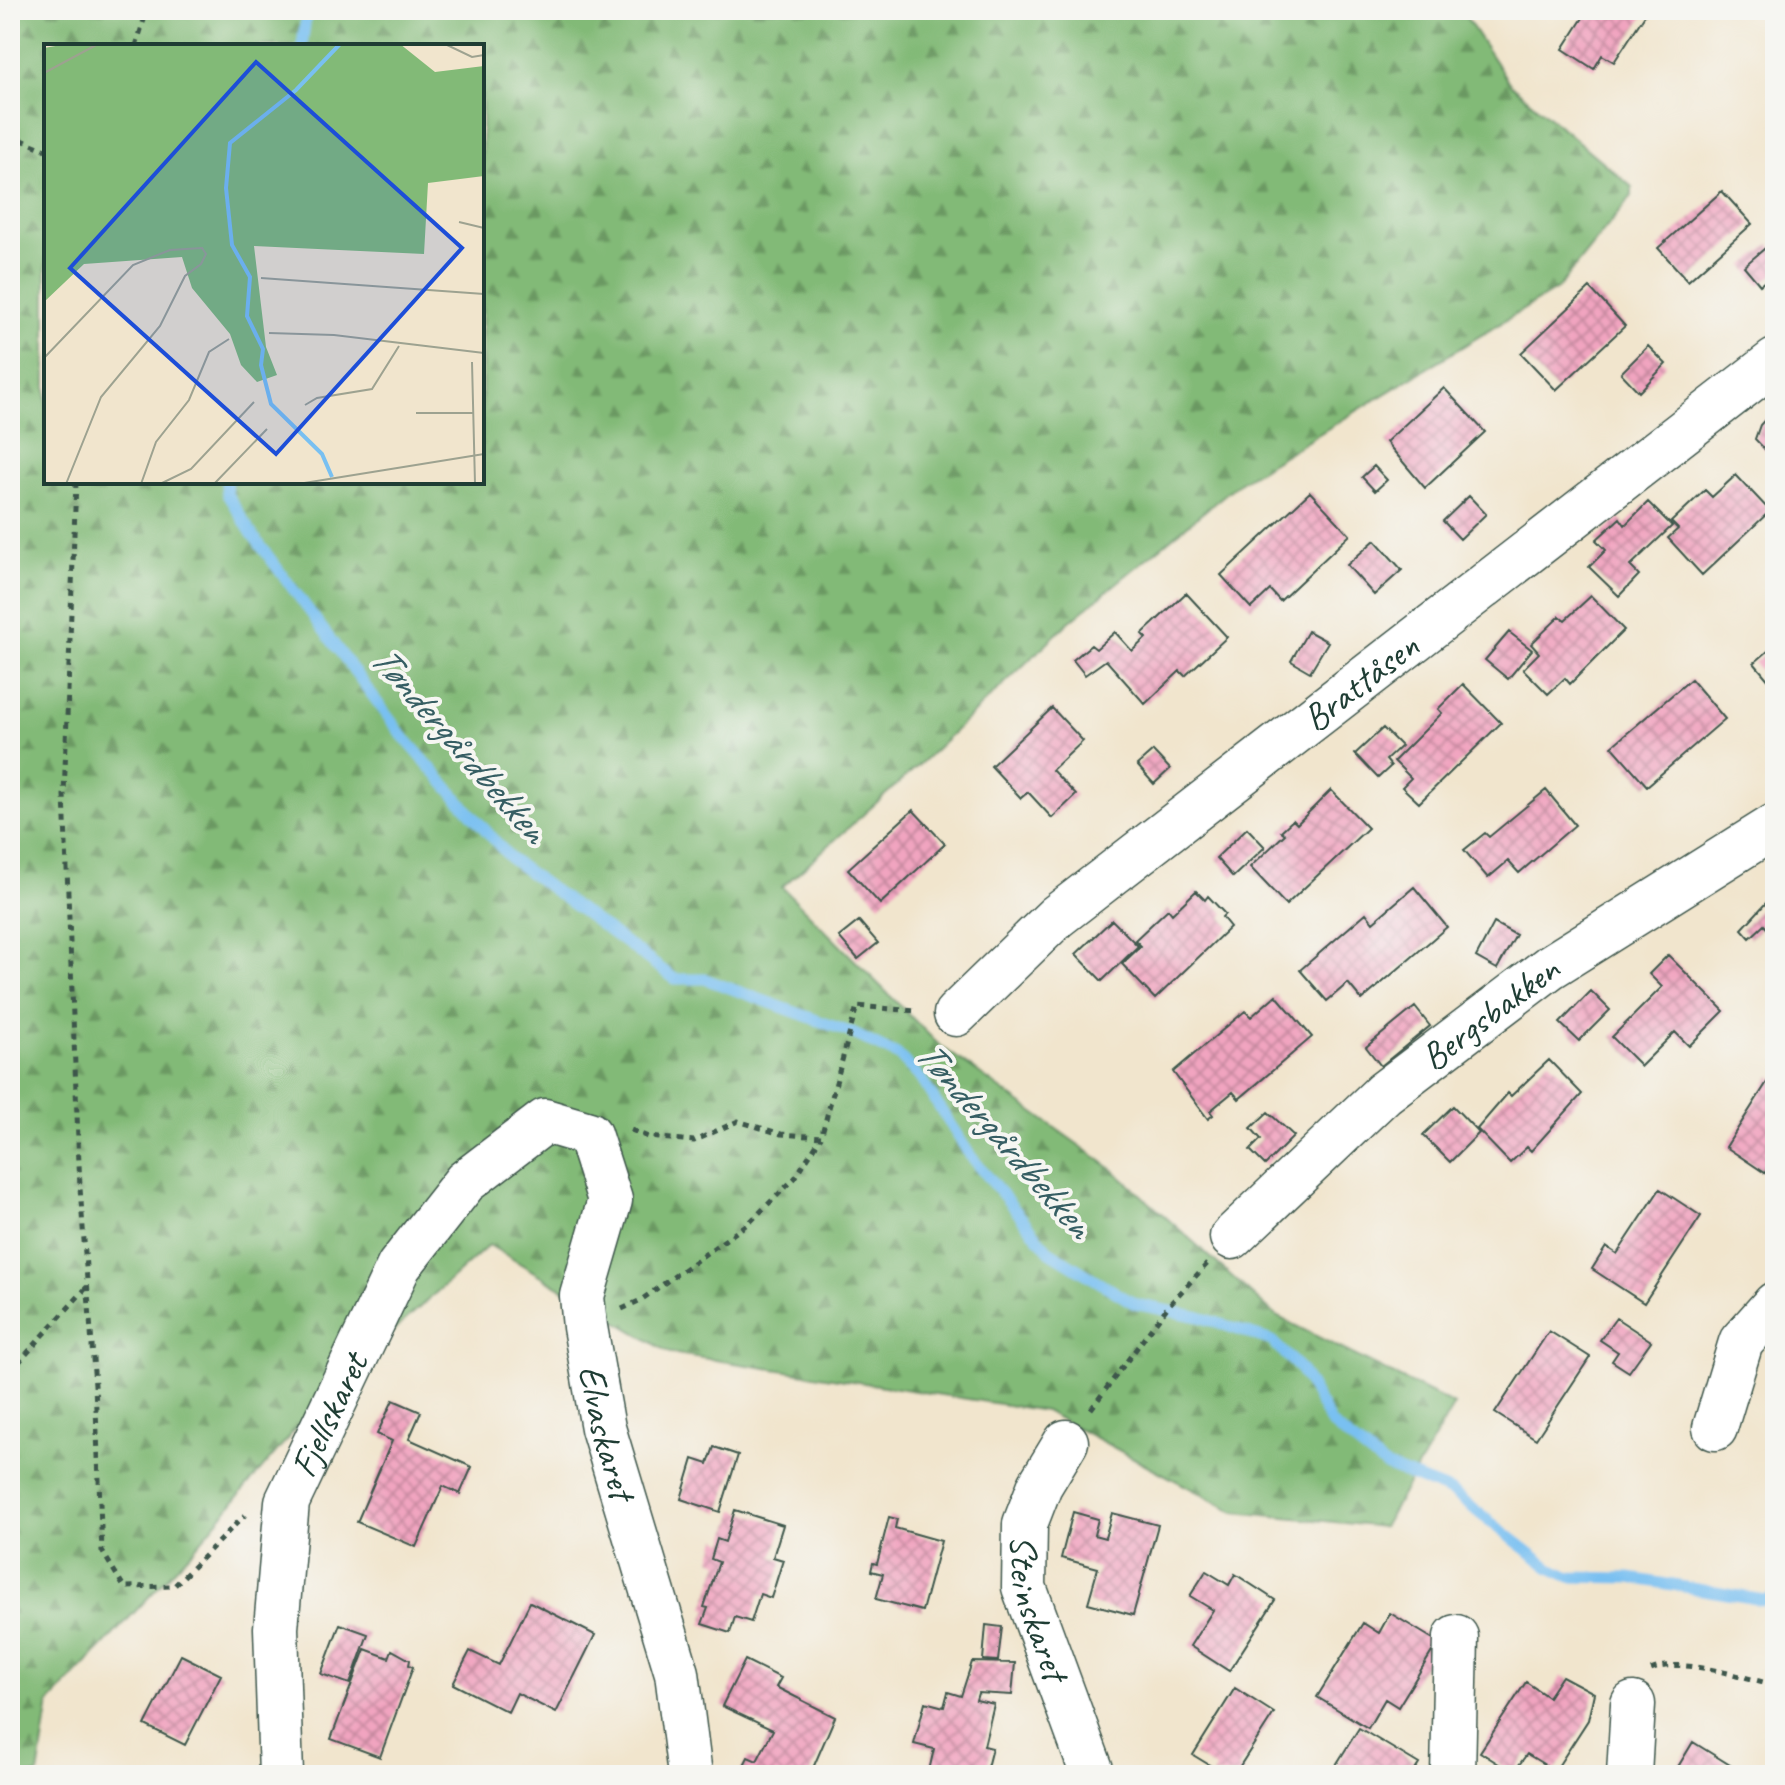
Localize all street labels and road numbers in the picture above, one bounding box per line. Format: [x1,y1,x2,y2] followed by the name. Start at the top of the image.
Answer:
[1293,622,1429,742] street label: Brattåsen
[1411,945,1570,1081] street label: Bergsbakken
[279,1343,380,1485] street label: Fjellskaret
[568,1362,648,1510] street label: Elvaskaret
[1000,1535,1081,1692] street label: Steinskaret

